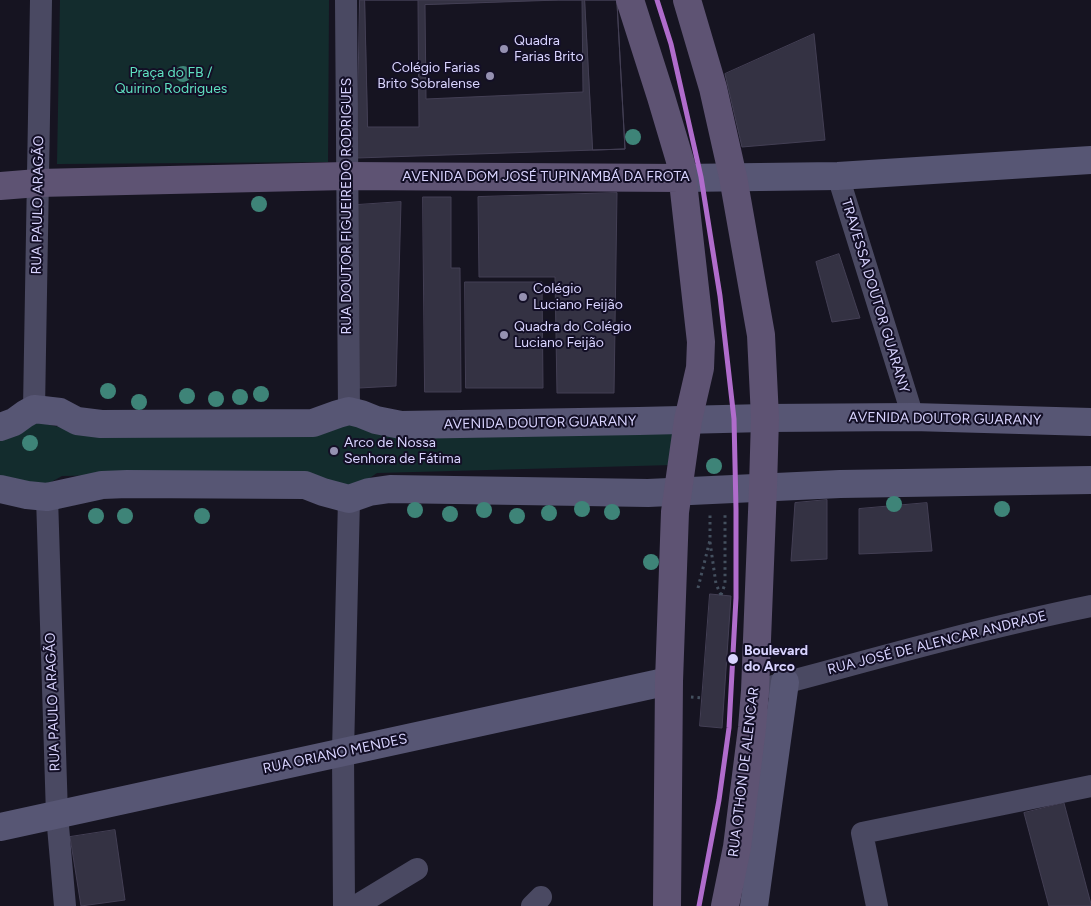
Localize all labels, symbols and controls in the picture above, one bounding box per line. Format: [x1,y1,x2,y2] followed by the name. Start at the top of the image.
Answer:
[514,33,584,65] place label: Quadra Farias Brito
[498,43,510,55] marker: Quadra Farias Brito
[377,60,480,92] place label: Colégio Farias Brito Sobralense
[115,65,227,98] park label: Praça do FB / Quirino Rodrigues
[484,70,496,82] marker: Colégio Farias Brito Sobralense
[339,78,355,334] street label: RUA DOUTOR FIGUEIREDO RODRIGUES
[28,135,48,275] street label: RUA PAULO ARAGÃO
[402,169,690,185] street label: AVENIDA DOM JOSÉ TUPINAMBÁ DA FROTA
[837,197,913,395] street label: TRAVESSA DOUTOR GUARANY
[533,281,623,314] place label: Colégio Luciano Feijão
[517,291,529,303] marker: Colégio Luciano Feijão
[514,319,632,352] place label: Quadra do Colégio Luciano Feijão
[498,329,510,341] marker: Quadra do Colégio Luciano Feijão
[849,409,1041,429] street label: AVENIDA DOUTOR GUARANY
[444,413,636,433] street label: AVENIDA DOUTOR GUARANY
[344,435,461,468] place label: Arco de Nossa Senhora de Fátima
[328,445,340,457] marker: Arco de Nossa Senhora de Fátima
[826,608,1048,678] street label: RUA JOSÉ DE ALENCAR ANDRADE
[42,632,64,772] street label: RUA PAULO ARAGÃO
[744,643,808,676] place label: Boulevard do Arco
[726,652,740,666] marker: Boulevard do Arco
[725,686,763,858] street label: RUA OTHON DE ALENCAR
[261,730,409,778] street label: RUA ORIANO MENDES

